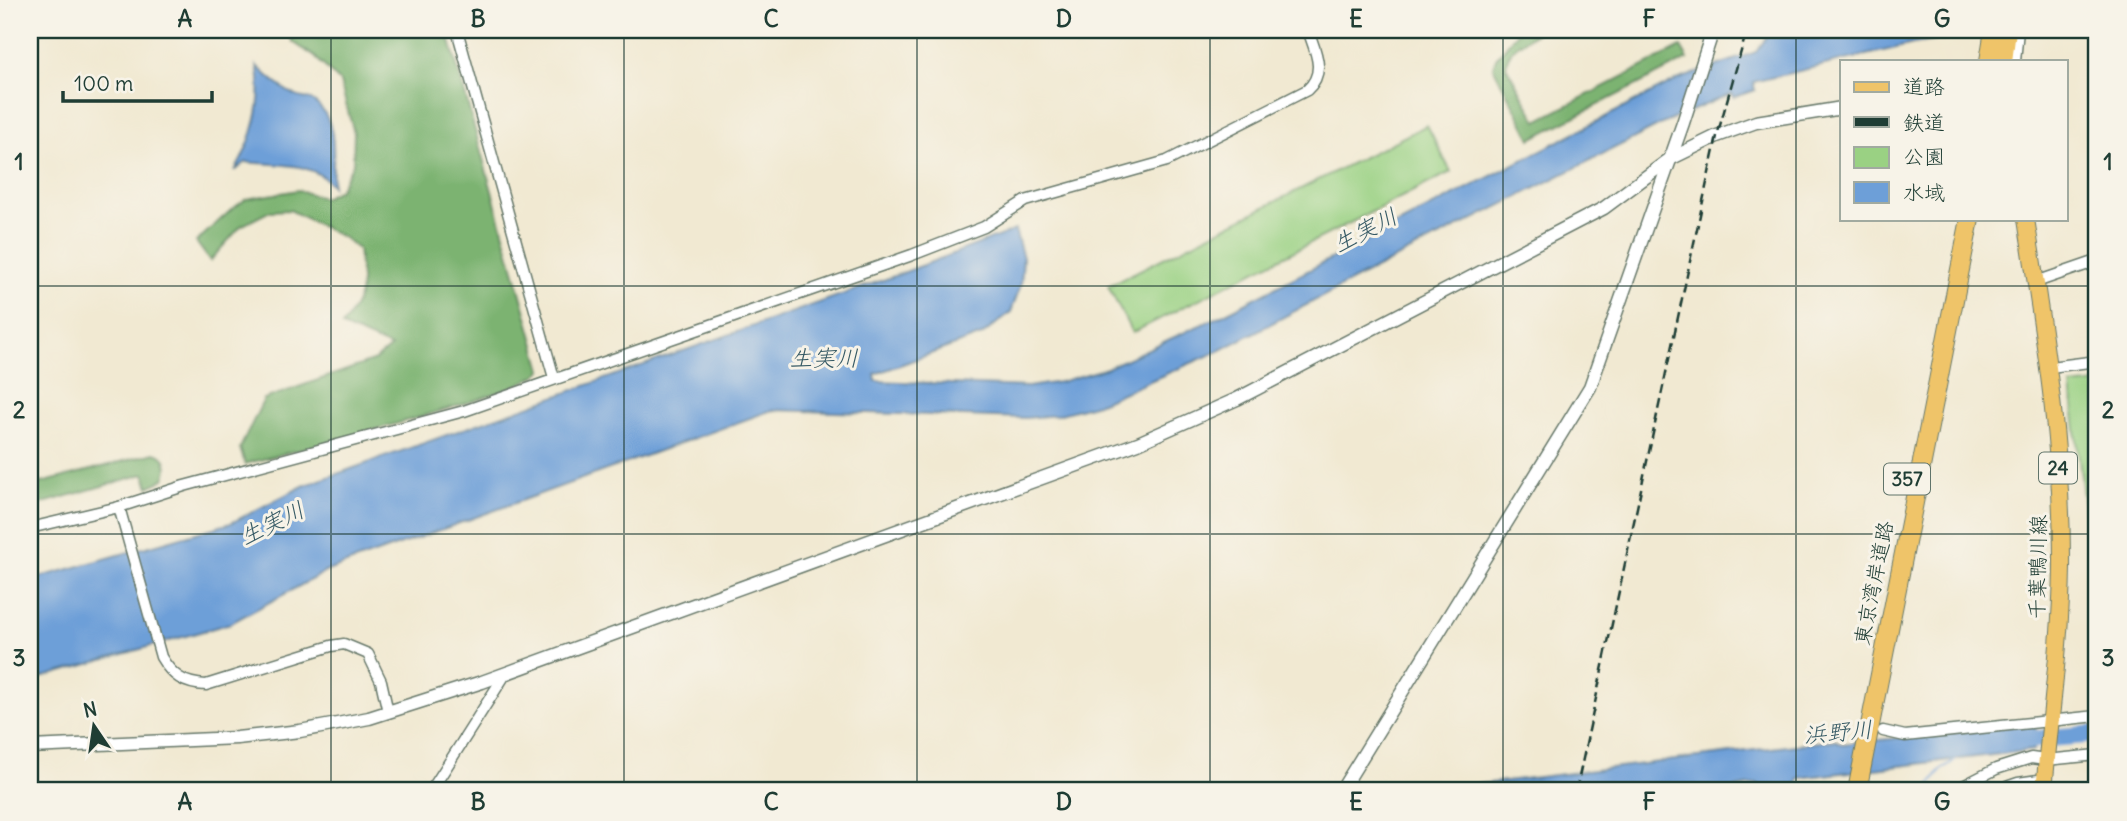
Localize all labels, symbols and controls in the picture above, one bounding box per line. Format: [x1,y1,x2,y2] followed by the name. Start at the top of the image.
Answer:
[178,4,193,33] text: A
[470,4,486,33] text: B
[763,4,779,33] text: C
[1056,4,1072,33] text: D
[1349,4,1363,33] text: E
[1642,4,1656,33] text: F
[1934,4,1950,33] text: G
[63,60,212,104] scale bar
[1840,60,2068,220] legend
[74,70,133,97] text: 100 m
[1903,73,1945,100] text: 道路
[1903,109,1945,136] text: 鉄道
[1903,143,1945,170] text: 公園
[14,147,24,176] text: 1
[2103,147,2113,176] text: 1
[1903,179,1945,206] text: 水域
[1327,201,1402,258] water label: 生実川
[790,343,859,372] water label: 生実川
[13,395,26,424] text: 2
[2102,395,2115,424] text: 2
[2039,453,2077,484] road number: 24
[1884,464,1930,494] road number: 357
[234,494,309,551] water label: 生実川
[2023,514,2052,620] street label: 千葉鴨川線
[1848,518,1899,647] street label: 東京湾岸道路
[12,643,26,672] text: 3
[2101,643,2115,672] text: 3
[60,692,130,762] north arrow
[81,696,99,723] text: N
[1802,714,1874,749] water label: 浜野川
[178,787,193,816] text: A
[470,787,486,816] text: B
[763,787,779,816] text: C
[1056,787,1072,816] text: D
[1349,787,1363,816] text: E
[1642,787,1656,816] text: F
[1934,787,1950,816] text: G

